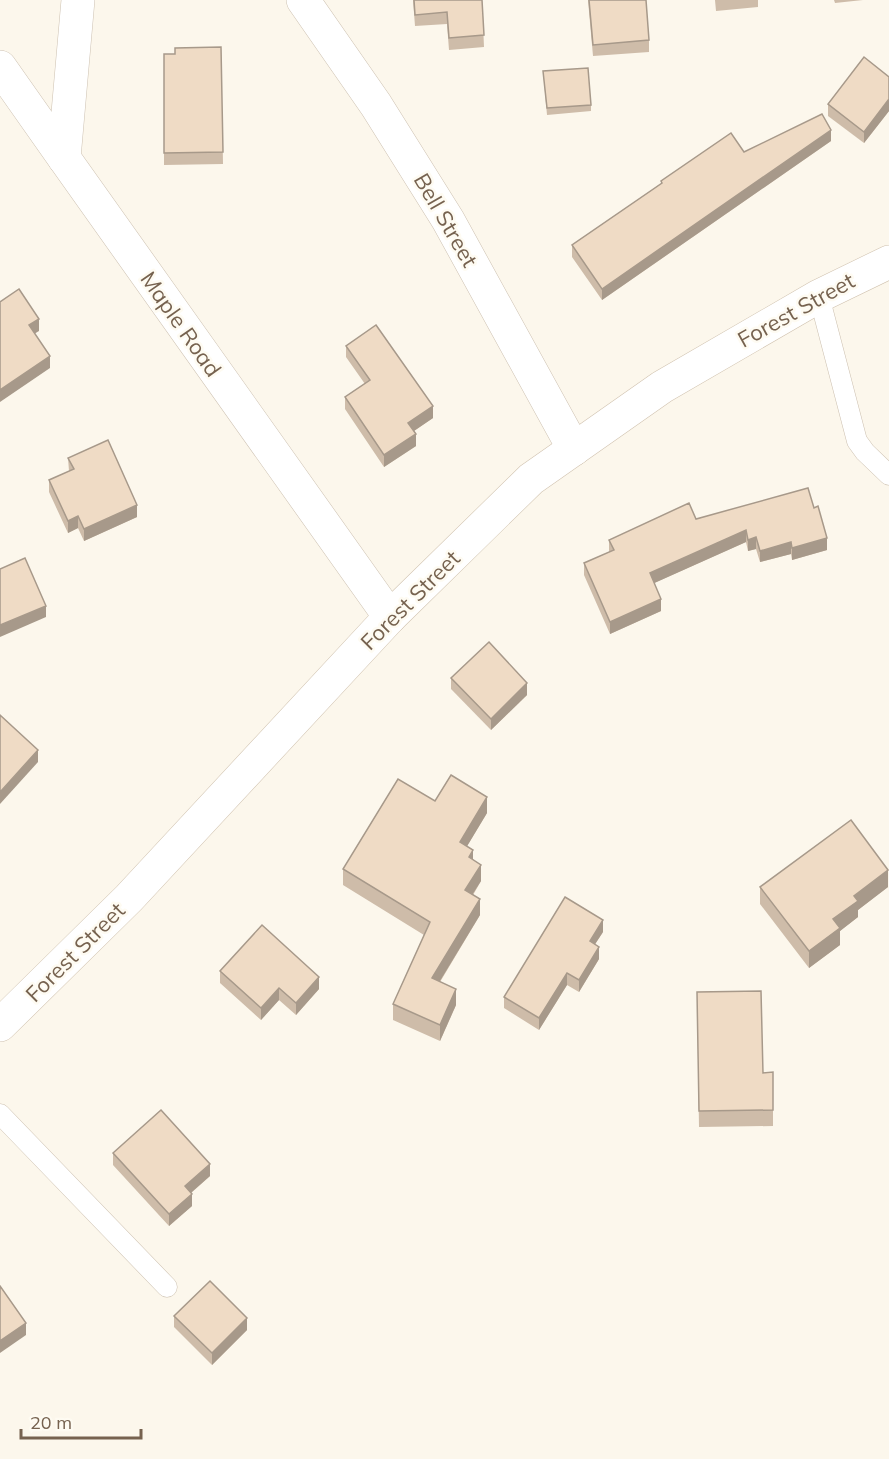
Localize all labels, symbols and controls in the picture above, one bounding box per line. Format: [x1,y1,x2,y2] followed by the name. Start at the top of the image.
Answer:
[408,168,484,272] street label: Bell Street
[134,266,228,382] street label: Maple Road
[733,266,860,354] street label: Forest Street
[354,544,466,656] street label: Forest Street
[19,896,131,1008] street label: Forest Street
[21,1402,141,1440] scale bar
[30,1411,72,1434] text: 20 m

